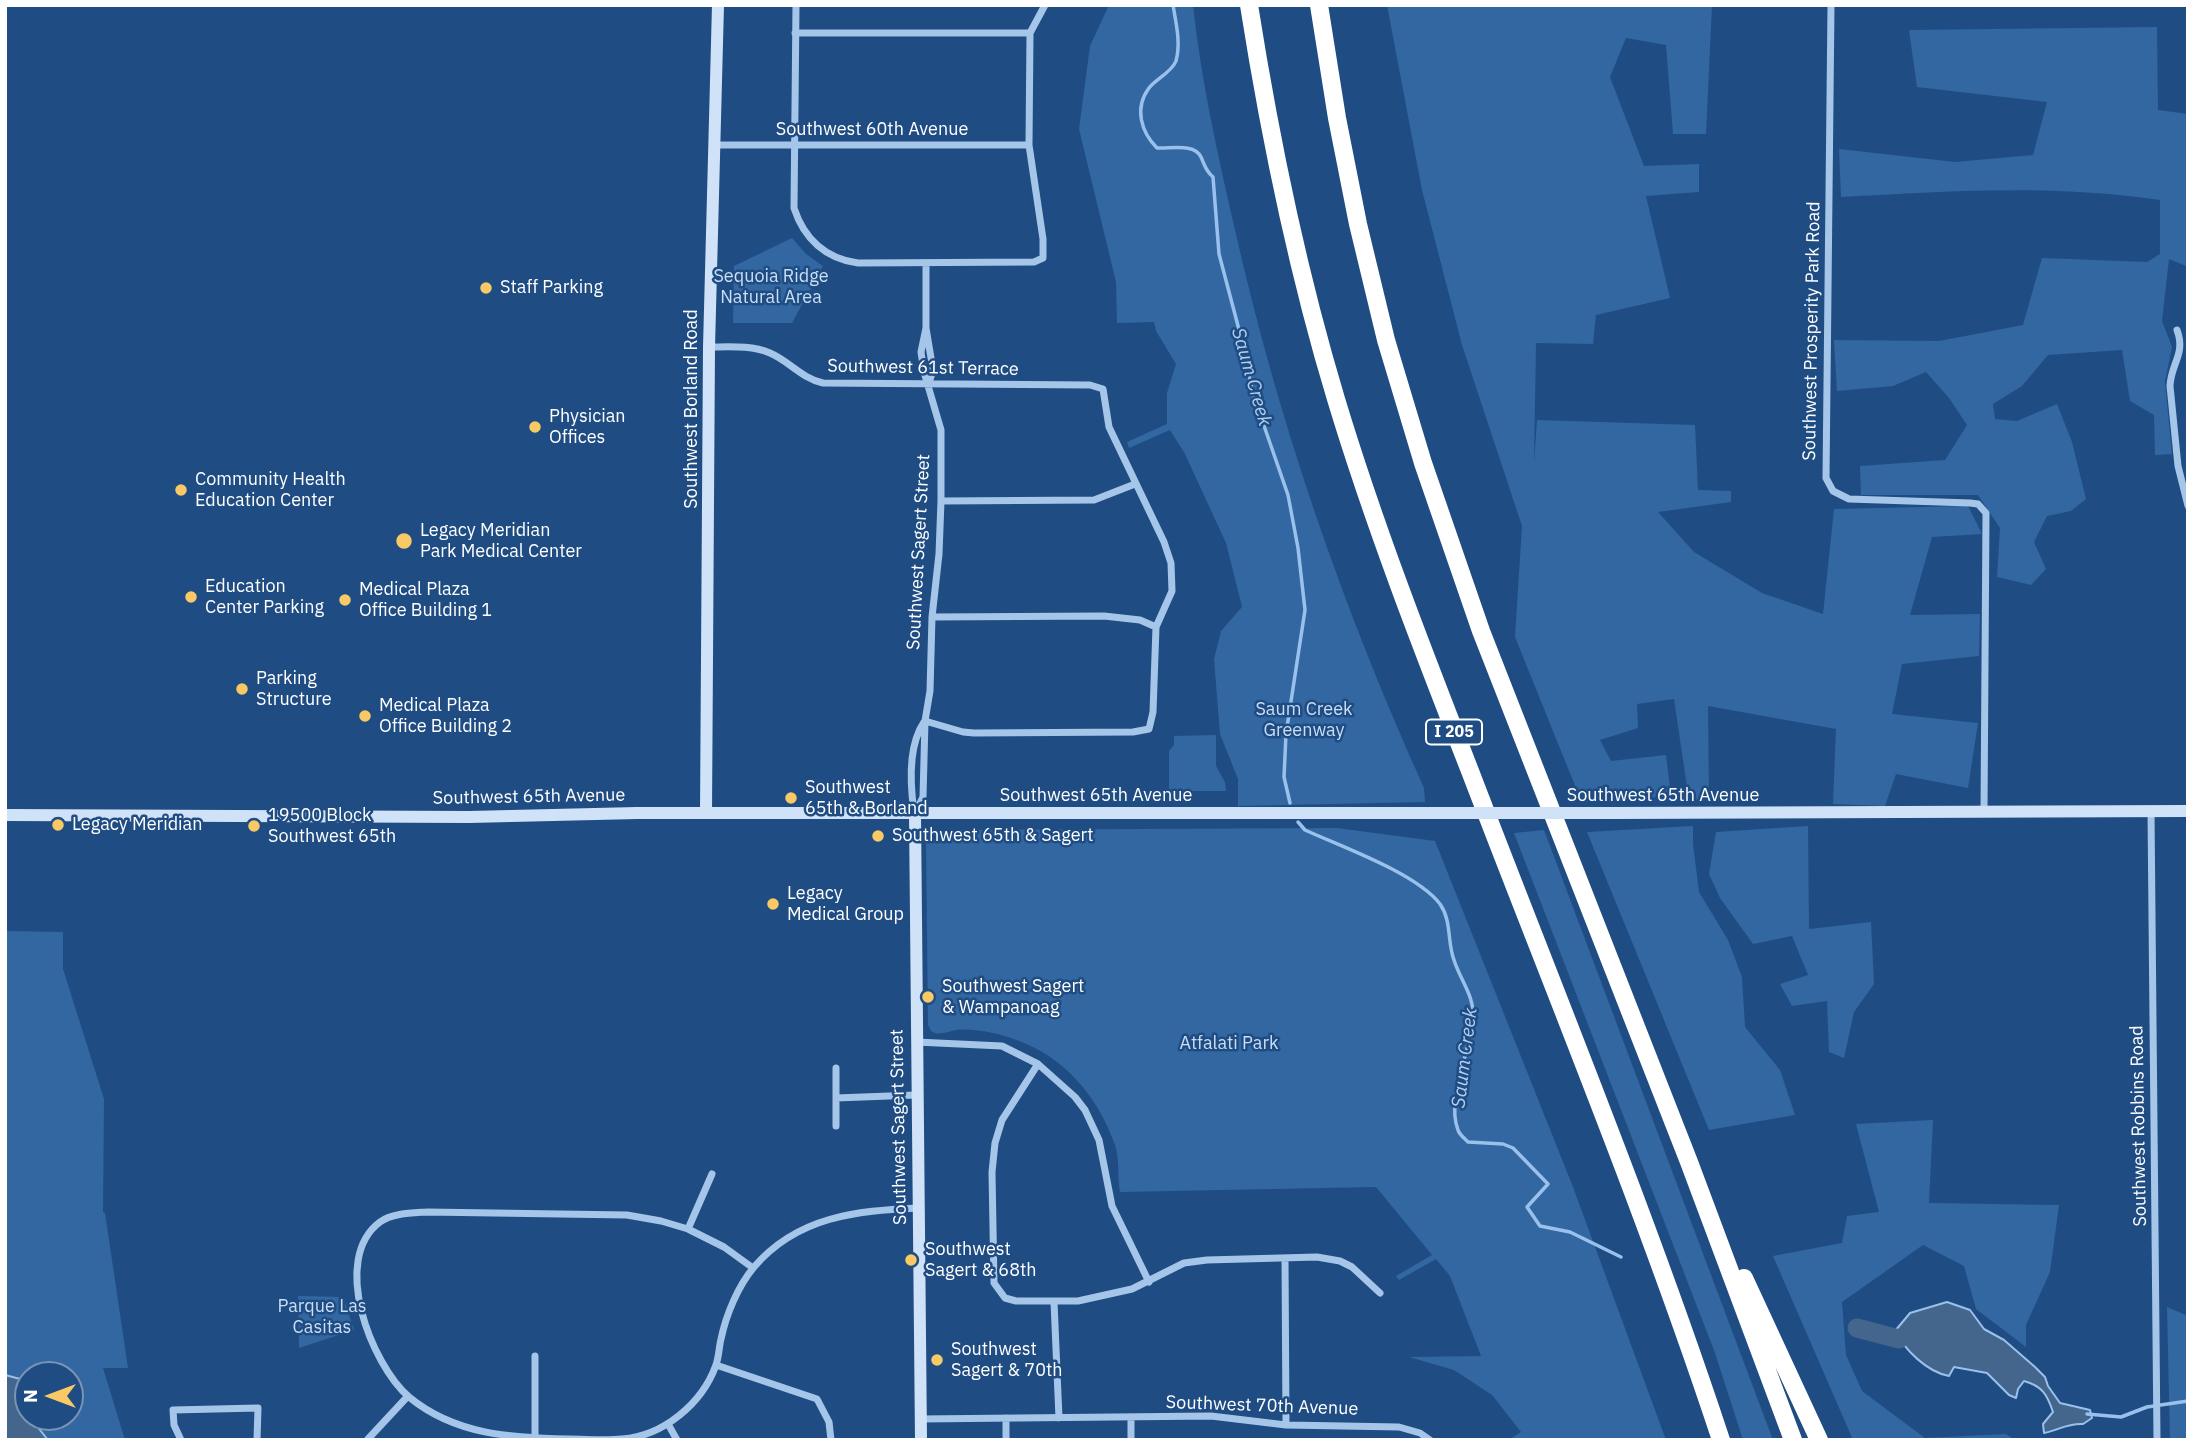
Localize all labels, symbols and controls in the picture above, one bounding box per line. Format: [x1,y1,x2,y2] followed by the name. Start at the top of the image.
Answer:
[776,119,968,141] street label: Southwest 60th Avenue
[1799,201,1825,461] street label: Southwest Prosperity Park Road
[713,266,829,308] park label: Sequoia Ridge Natural Area
[500,277,603,299] place label: Staff Parking
[478,280,494,296] marker: Staff Parking
[681,309,703,509] street label: Southwest Borland Road
[1226,325,1276,429] water label: Saum Creek
[827,356,1019,380] street label: Southwest 61st Terrace
[549,406,626,448] place label: Physician Offices
[527,419,543,435] marker: Physician Offices
[903,454,935,650] street label: Southwest Sagert Street
[195,469,346,512] place label: Community Health Education Center
[173,482,189,498] marker: Community Health Education Center
[420,520,582,562] place label: Legacy Meridian Park Medical Center
[394,531,414,551] marker: Legacy Meridian Park Medical Center
[205,576,324,618] place label: Education Center Parking
[359,579,492,622] place label: Medical Plaza Office Building 1
[183,589,199,605] marker: Education Center Parking
[337,592,353,608] marker: Medical Plaza Office Building 1
[256,668,332,710] place label: Parking Structure
[234,681,250,697] marker: Parking Structure
[379,695,512,738] place label: Medical Plaza Office Building 2
[1255,699,1353,742] park label: Saum Creek Greenway
[357,708,373,724] marker: Medical Plaza Office Building 2
[1426,720,1482,744] road number: I 205
[805,777,928,820] place label: Southwest 65th & Borland
[433,785,625,809] street label: Southwest 65th Avenue
[1000,785,1192,807] street label: Southwest 65th Avenue
[1567,785,1759,807] street label: Southwest 65th Avenue
[783,790,799,806] marker: Southwest 65th & Borland
[268,805,396,848] place label: 19500 Block Southwest 65th
[72,814,202,836] place label: Legacy Meridian
[50,817,66,833] marker: Legacy Meridian
[246,818,262,834] marker: 19500 Block Southwest 65th
[892,825,1094,847] place label: Southwest 65th & Sagert
[870,828,886,844] marker: Southwest 65th & Sagert
[787,883,904,926] place label: Legacy Medical Group
[765,896,781,912] marker: Legacy Medical Group
[942,976,1084,1018] place label: Southwest Sagert & Wampanoag
[920,989,936,1005] marker: Southwest Sagert & Wampanoag
[1448,1007,1482,1109] water label: Saum Creek
[2126,1025,2152,1227] street label: Southwest Robbins Road
[886,1029,912,1225] street label: Southwest Sagert Street
[1179,1033,1279,1055] park label: Atfalati Park
[925,1239,1036,1282] place label: Southwest Sagert & 68th
[903,1252,919,1268] marker: Southwest Sagert & 68th
[277,1296,367,1338] park label: Parque Las Casitas
[951,1339,1062,1382] place label: Southwest Sagert & 70th
[929,1352,945,1368] marker: Southwest Sagert & 70th
[14,1361,84,1431] north arrow
[18,1389,42,1403] text: N
[1165,1392,1359,1420] street label: Southwest 70th Avenue

